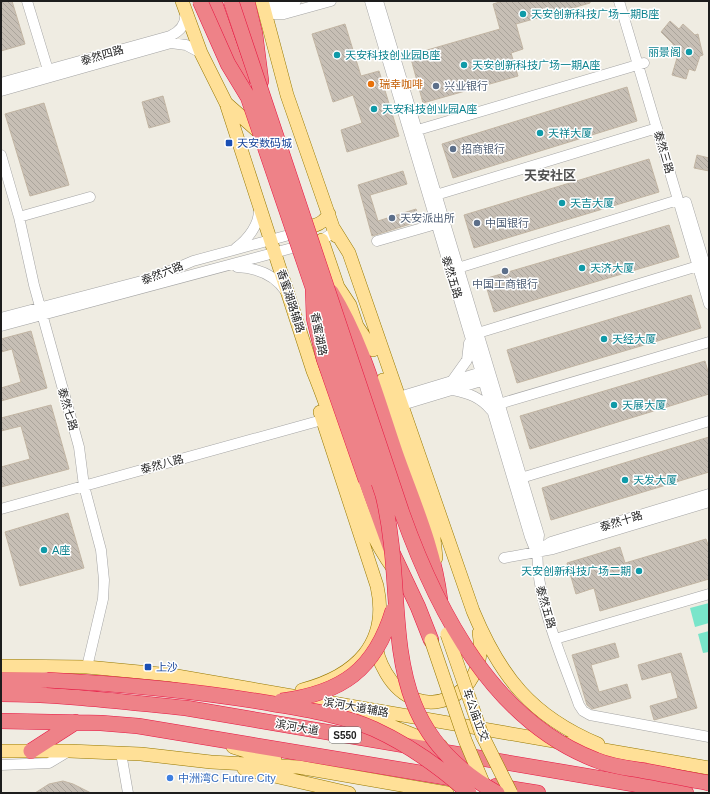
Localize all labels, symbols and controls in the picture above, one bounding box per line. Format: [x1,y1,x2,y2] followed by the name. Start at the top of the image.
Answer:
[531,8,659,20] place label: 天安创新科技广场一期B座
[518,9,528,19] marker: 天安创新科技广场一期B座
[79,43,125,67] street label: 泰然四路
[648,46,681,58] place label: 丽景阁
[684,47,694,57] marker: 丽景阁
[345,49,440,61] place label: 天安科技创业园B座
[332,50,342,60] marker: 天安科技创业园B座
[472,59,600,71] place label: 天安创新科技广场一期A座
[459,60,469,70] marker: 天安创新科技广场一期A座
[379,78,423,90] place label: 瑞幸咖啡
[366,79,376,89] marker: 瑞幸咖啡
[444,80,488,92] place label: 兴业银行
[431,81,441,91] marker: 兴业银行
[382,103,477,115] place label: 天安科技创业园A座
[369,104,379,114] marker: 天安科技创业园A座
[548,127,592,139] place label: 天祥大厦
[535,128,545,138] marker: 天祥大厦
[652,129,676,175] street label: 泰然三路
[237,137,292,149] place label: 天安数码城
[224,138,234,148] marker: 天安数码城
[461,143,505,155] place label: 招商银行
[448,144,458,154] marker: 招商银行
[524,168,576,183] district label: 天安社区
[570,197,614,209] place label: 天吉大厦
[557,198,567,208] marker: 天吉大厦
[400,212,455,224] place label: 天安派出所
[387,213,397,223] marker: 天安派出所
[485,217,529,229] place label: 中国银行
[472,218,482,228] marker: 中国银行
[440,254,464,300] street label: 泰然五路
[139,260,185,286] street label: 泰然六路
[590,262,634,274] place label: 天济大厦
[577,263,587,273] marker: 天济大厦
[500,266,510,276] marker: 中国工商银行
[275,268,307,334] street label: 香蜜湖路辅路
[472,278,538,290] place label: 中国工商银行
[309,311,329,357] street label: 香蜜湖路
[612,333,656,345] place label: 天经大厦
[599,334,609,344] marker: 天经大厦
[56,386,80,432] street label: 泰然七路
[622,399,666,411] place label: 天展大厦
[609,400,619,410] marker: 天展大厦
[139,453,185,475] street label: 泰然八路
[633,474,677,486] place label: 天发大厦
[620,475,630,485] marker: 天发大厦
[598,509,644,533] street label: 泰然十路
[52,544,70,556] place label: A座
[39,545,49,555] marker: A座
[521,565,631,577] place label: 天安创新科技广场二期
[634,566,644,576] marker: 天安创新科技广场二期
[534,584,558,630] street label: 泰然五路
[156,661,178,673] place label: 上沙
[143,662,153,672] marker: 上沙
[461,687,491,743] street label: 车公庙立交
[322,695,390,719] street label: 滨河大道辅路
[274,717,320,737] street label: 滨河大道
[329,727,361,743] road number: S550
[178,772,276,784] place label: 中洲湾C Future City
[165,773,175,783] marker: 中洲湾C Future City

